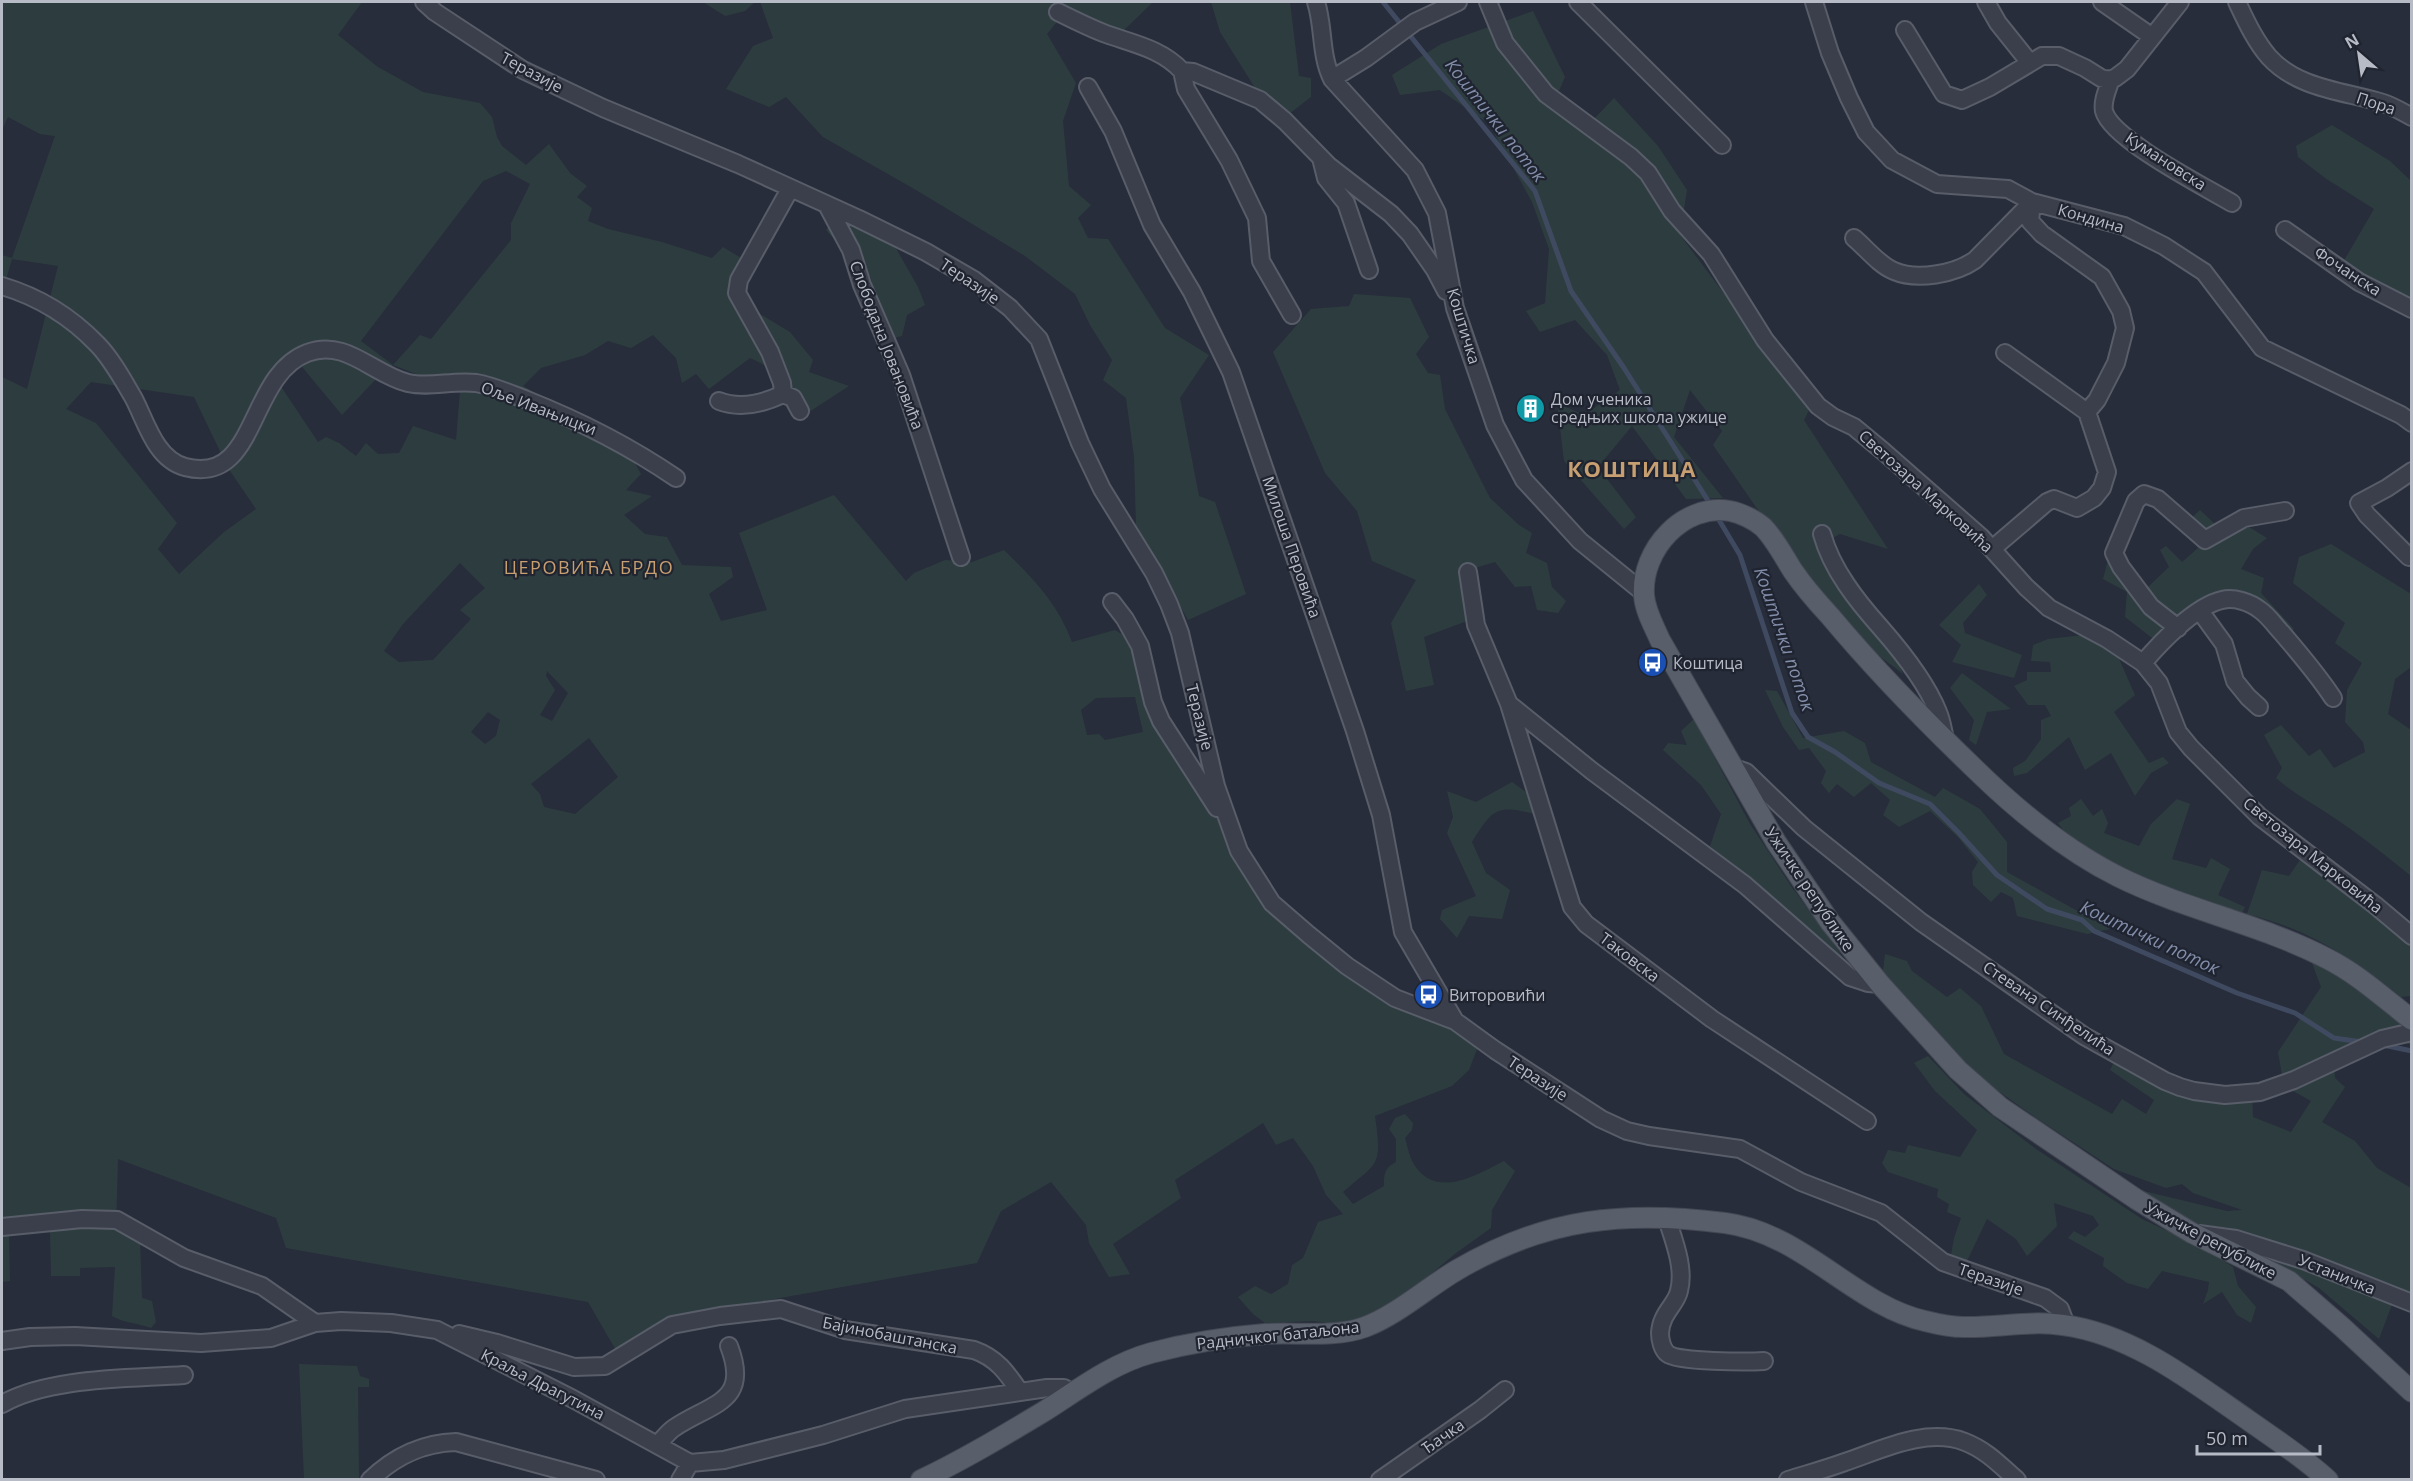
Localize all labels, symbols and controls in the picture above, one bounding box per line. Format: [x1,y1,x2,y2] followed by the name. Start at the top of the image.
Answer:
[2329,24,2389,84] north arrow
[2341,28,2363,54] text: N
[497,46,567,98] street label: Теразије
[1440,53,1553,188] water label: Коштички поток
[2354,86,2398,120] street label: Пора
[2121,127,2211,195] street label: Кумановска
[2055,198,2127,238] street label: Кондина
[2310,241,2386,301] street label: Фочанска
[936,253,1004,309] street label: Теразије
[845,257,929,433] street label: Слободана Јовановића
[1442,285,1486,367] street label: Коштичка
[478,376,600,440] street label: Оље Ивањицки
[1551,388,1727,428] place label: Дом ученика средњих школа ужице
[1514,392,1546,424] building icon: Дом ученика средњих школа ужице
[1854,425,1998,557] street label: Светозара Марковића
[1567,453,1697,483] district label: КОШТИЦА
[1257,473,1327,621] street label: Милоша Перовића
[504,555,674,579] district label: ЦЕРОВИЋА БРДО
[1749,564,1821,715] water label: Коштички поток
[1636,647,1668,679] bus stop icon: Коштица
[1673,652,1743,674] place label: Коштица
[1181,682,1219,752] street label: Теразије
[2239,792,2387,918] street label: Светозара Марковића
[1760,822,1860,956] street label: Ужичке републике
[2077,894,2225,980] water label: Коштички поток
[1596,927,1664,987] street label: Таковска
[1979,956,2119,1060] street label: Стевана Синђелића
[1412,979,1444,1011] bus stop icon: Виторовићи
[1449,984,1545,1006] place label: Виторовићи
[1504,1050,1572,1106] street label: Теразије
[2141,1196,2281,1284] street label: Ужичке републике
[2295,1249,2379,1299] street label: Устаничка
[1956,1258,2026,1300] street label: Теразије
[821,1311,959,1359] street label: Бајинобаштанска
[1196,1316,1360,1354] street label: Радничког батаљона
[477,1343,609,1425] street label: Краља Драгутина
[1417,1413,1469,1459] street label: Ђачка
[2197,1418,2320,1456] scale bar
[2206,1426,2248,1450] text: 50 m

